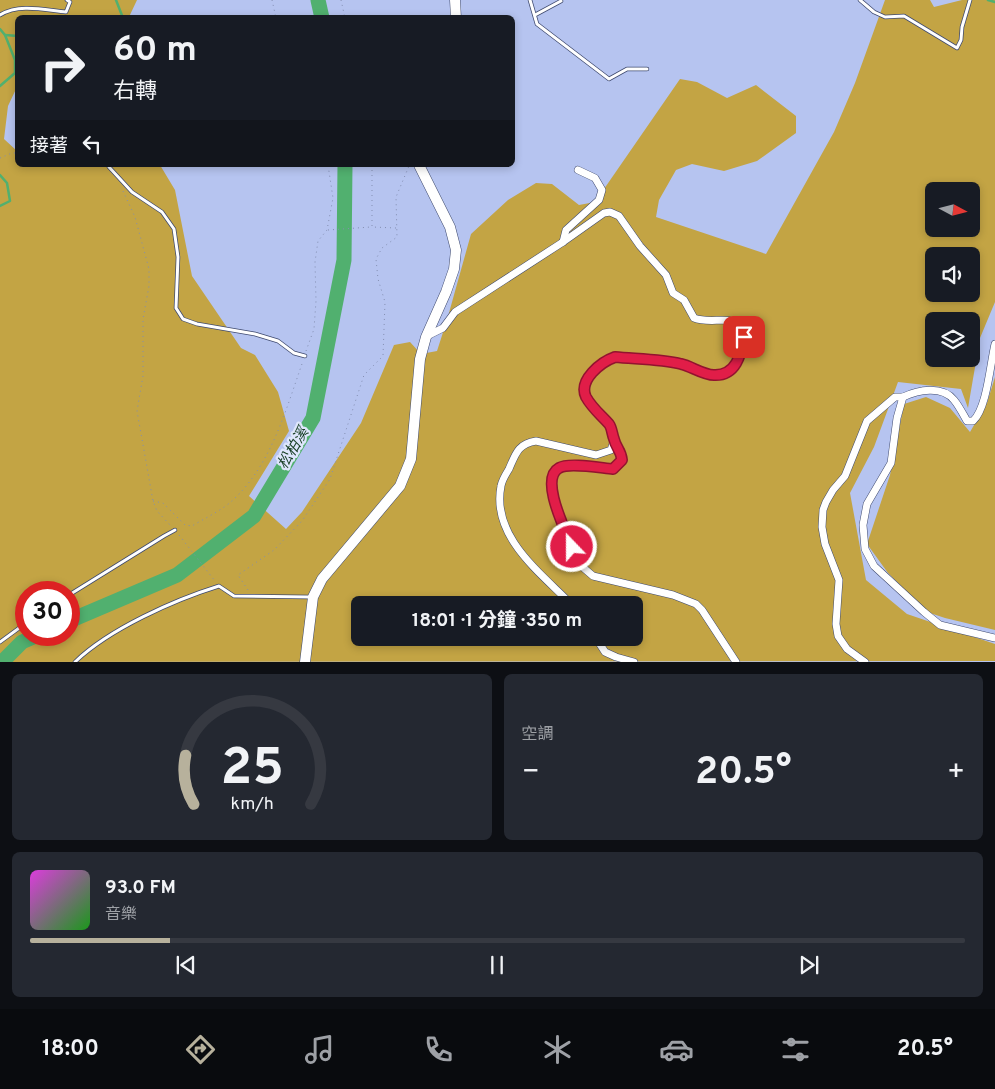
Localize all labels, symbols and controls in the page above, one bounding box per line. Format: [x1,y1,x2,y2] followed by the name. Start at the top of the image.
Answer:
[113,29,197,73] text: 60 m
[30,35,95,100] icon: right
[113,79,157,106] text: 右轉
[78,130,106,158] icon: left
[30,135,68,159] text: 接著
[925,182,980,238] north arrow
[925,182,980,367] map controls
[925,247,980,302] button: sound
[925,312,980,367] button: layers
[723,316,765,358] pin
[730,323,758,351] icon: arrive
[274,423,315,473] water label: 松柏溪
[545,520,597,572] position arrow
[15,581,80,646] speed limit sign: 30
[412,609,582,633] text: 18:01 · 1 分鐘 · 350 m
[522,725,554,745] text: 空調
[220,737,284,803] text: 25
[695,749,791,798] text: 20.5°
[522,755,540,791] text: −
[947,755,965,791] text: +
[230,793,273,816] text: km/h
[105,876,176,900] text: 93.0 FM
[105,905,137,925] text: 音樂
[172,951,200,979] icon: previous
[483,951,511,979] icon: pause
[795,951,823,979] icon: next
[183,1032,218,1067] icon: directions
[302,1032,337,1067] icon: music
[421,1032,456,1067] icon: phone
[540,1032,575,1067] icon: climate
[659,1032,694,1067] icon: car
[778,1032,813,1067] icon: filters
[42,1036,99,1063] text: 18:00
[897,1036,953,1063] text: 20.5°

